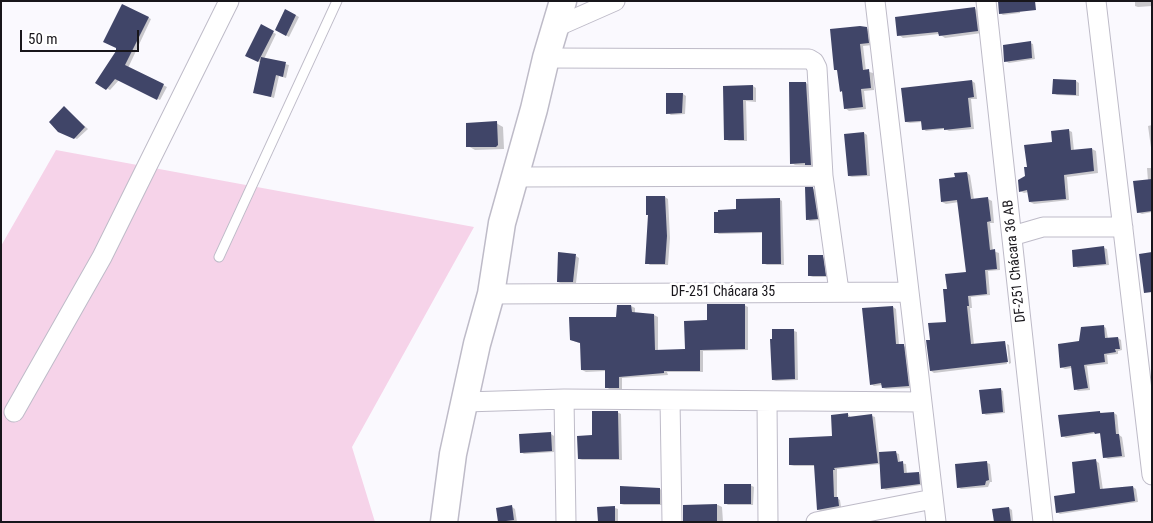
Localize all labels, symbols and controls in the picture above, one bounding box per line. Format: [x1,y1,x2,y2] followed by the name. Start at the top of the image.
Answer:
[22,20,141,52] scale bar
[28,30,58,48] text: 50 m
[1000,199,1030,323] street label: DF-251 Chácara 36 AB
[671,284,775,300] street label: DF-251 Chácara 35

